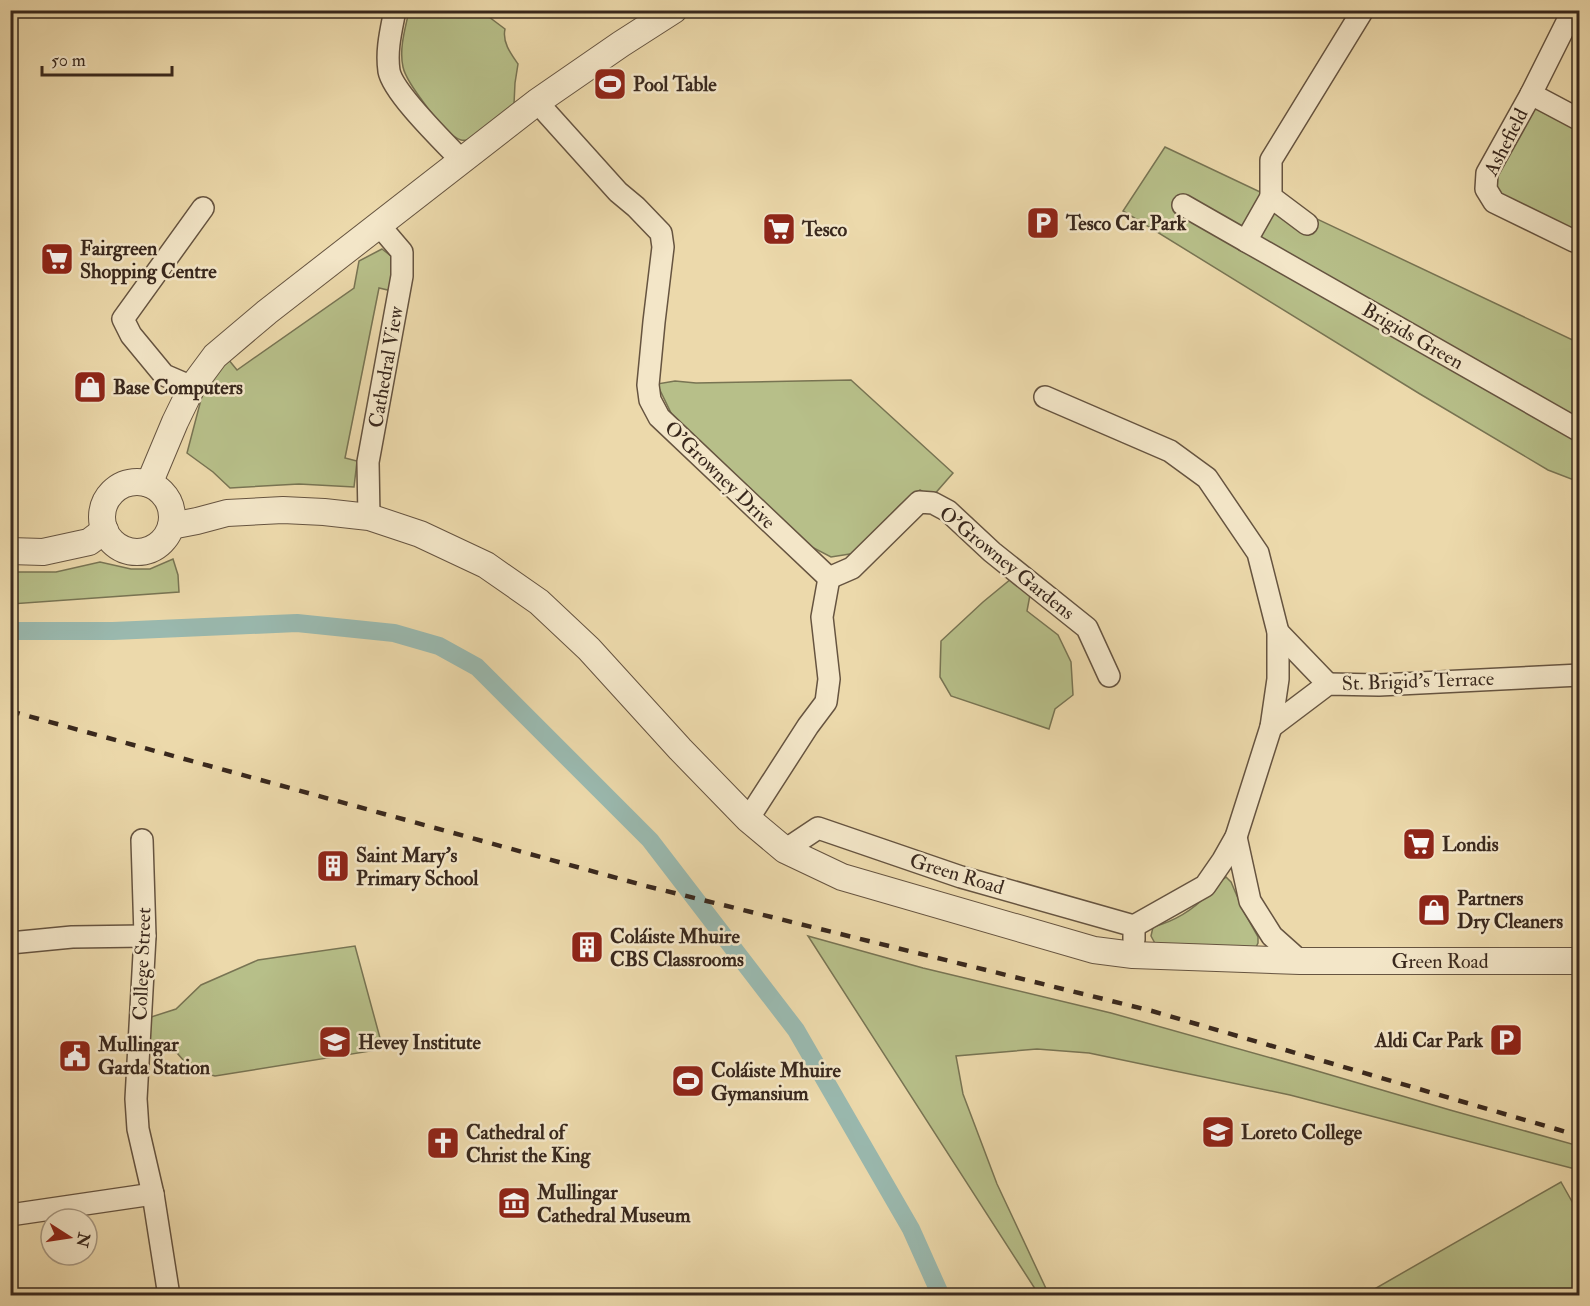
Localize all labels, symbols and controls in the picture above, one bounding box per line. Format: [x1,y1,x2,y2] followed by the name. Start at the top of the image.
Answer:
[42,39,172,77] scale bar
[51,49,86,72] text: 50 m
[592,66,628,102] sports icon: Pool Table
[633,72,717,97] place label: Pool Table
[1478,104,1534,181] street label: Ashefield
[1025,205,1061,241] parking icon: Tesco Car Park
[761,211,797,247] supermarket icon: Tesco
[1065,211,1187,236] place label: Tesco Car Park
[801,217,848,242] place label: Tesco
[80,236,217,285] place label: Fairgreen Shopping Centre
[39,241,75,277] supermarket icon: Fairgreen Shopping Centre
[1358,297,1468,375] street label: Brigids Green
[363,304,409,430] street label: Cathedral View
[72,369,108,405] shop icon: Base Computers
[113,375,243,401] place label: Base Computers
[659,416,781,534] street label: O'Growney Drive
[934,501,1080,625] street label: O'Growney Gardens
[1341,666,1495,696] street label: St. Brigid's Terrace
[1401,826,1437,862] supermarket icon: Londis
[1442,832,1499,857] place label: Londis
[356,843,479,892] place label: Saint Mary's Primary School
[315,848,351,884] building icon: Saint Mary's Primary School
[907,848,1007,900] street label: Green Road
[1457,886,1563,935] place label: Partners Dry Cleaners
[1416,892,1452,928] shop icon: Partners Dry Cleaners
[128,906,156,1021] street label: College Street
[610,924,744,972] place label: Coláiste Mhuire CBS Classrooms
[569,929,605,965] building icon: Coláiste Mhuire CBS Classrooms
[1391,949,1489,974] street label: Green Road
[1488,1022,1524,1058] parking icon: Aldi Car Park
[317,1024,353,1060] school or university icon: Hevey Institute
[1374,1028,1483,1053] place label: Aldi Car Park
[358,1030,482,1056] place label: Hevey Institute
[97,1032,211,1080] place label: Mullingar Garda Station
[57,1038,93,1074] public building icon: Mullingar Garda Station
[711,1058,842,1107] place label: Coláiste Mhuire Gymansium
[670,1063,706,1099] sports icon: Coláiste Mhuire Gymansium
[1200,1114,1236,1150] school or university icon: Loreto College
[466,1120,592,1169] place label: Cathedral of Christ the King
[1241,1120,1363,1146] place label: Loreto College
[425,1125,461,1161] church icon: Cathedral of Christ the King
[536,1180,691,1228] place label: Mullingar Cathedral Museum
[496,1185,532,1221] museum icon: Mullingar Cathedral Museum
[39,1207,99,1267] north arrow
[71,1230,94,1250] text: N

